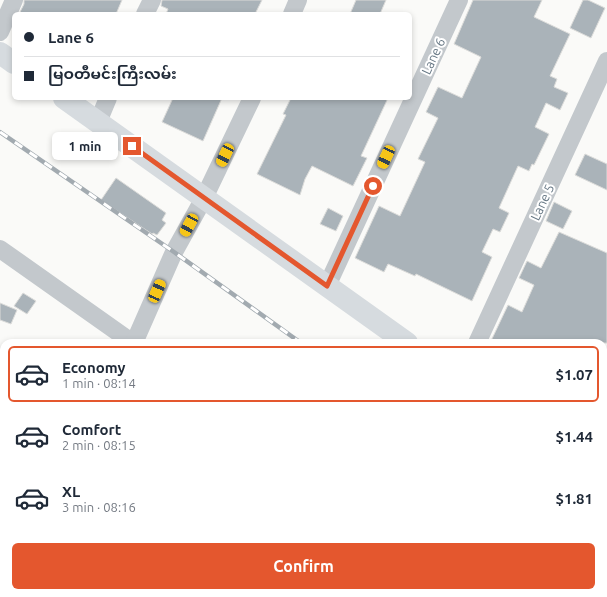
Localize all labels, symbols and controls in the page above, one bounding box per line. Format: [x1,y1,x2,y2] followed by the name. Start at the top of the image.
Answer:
[48,29,94,46] text: Lane 6
[419,36,447,76] street label: Lane 6
[48,65,177,82] text: မြဝတီမင်းကြီးလမ်း
[52,132,118,160] callout: 1 min
[123,137,141,155] route end
[69,139,101,153] text: 1 min
[214,142,236,168] car
[375,144,397,170] car
[364,177,382,195] route start
[528,182,556,222] street label: Lane 5
[178,212,200,238] car
[147,278,167,304] car
[14,356,50,392] icon: car
[62,359,126,376] text: Economy
[555,366,593,383] text: $1.07
[62,376,136,390] text: 1 min · 08:14
[14,418,50,454] icon: car
[62,421,121,438] text: Comfort
[555,428,593,445] text: $1.44
[62,438,136,452] text: 2 min · 08:15
[14,480,50,516] icon: car
[62,483,80,500] text: XL
[555,490,593,507] text: $1.81
[62,500,136,514] text: 3 min · 08:16
[12,543,595,589] button: Confirm

